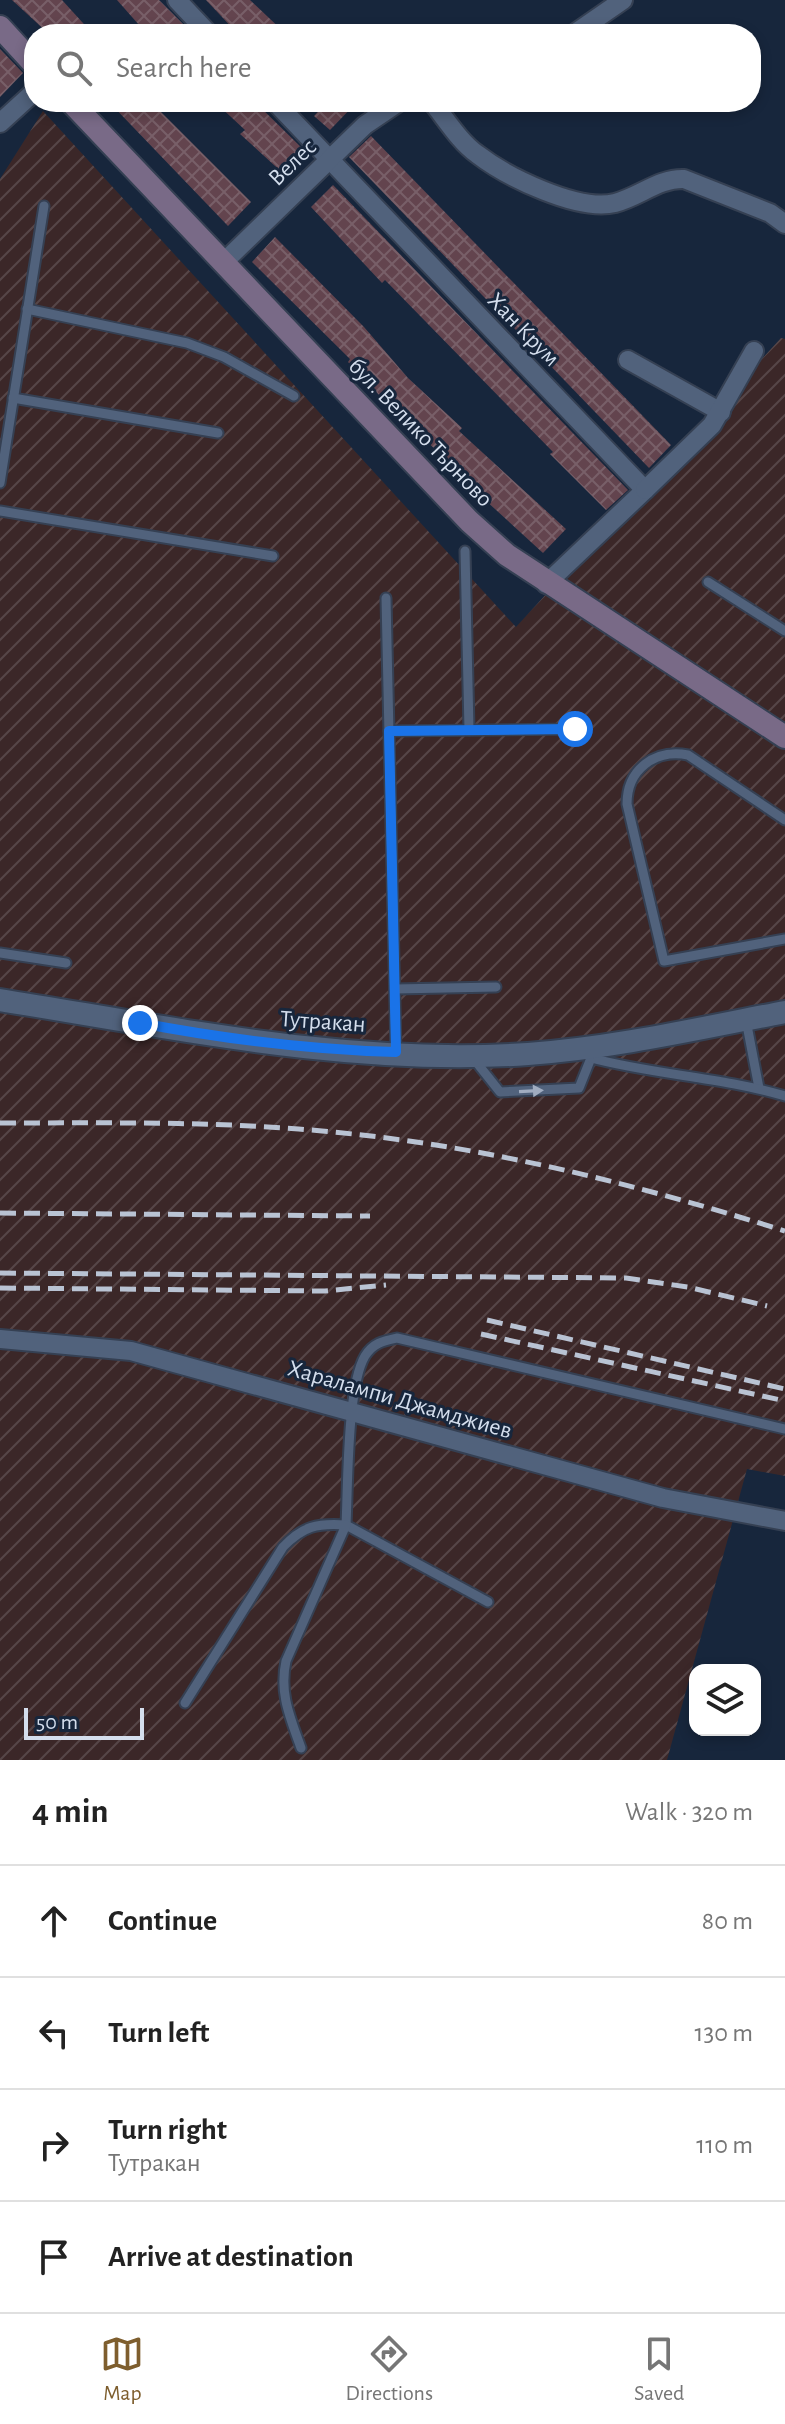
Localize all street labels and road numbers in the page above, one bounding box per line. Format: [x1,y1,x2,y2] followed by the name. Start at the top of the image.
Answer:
[264,135,321,191] street label: Велес
[483,288,564,371] street label: Хан Крум
[344,354,497,511] street label: бул. Велико Търново
[279,1007,366,1037] street label: Тутракан
[285,1356,515,1443] street label: Харалампи Джамджиев

